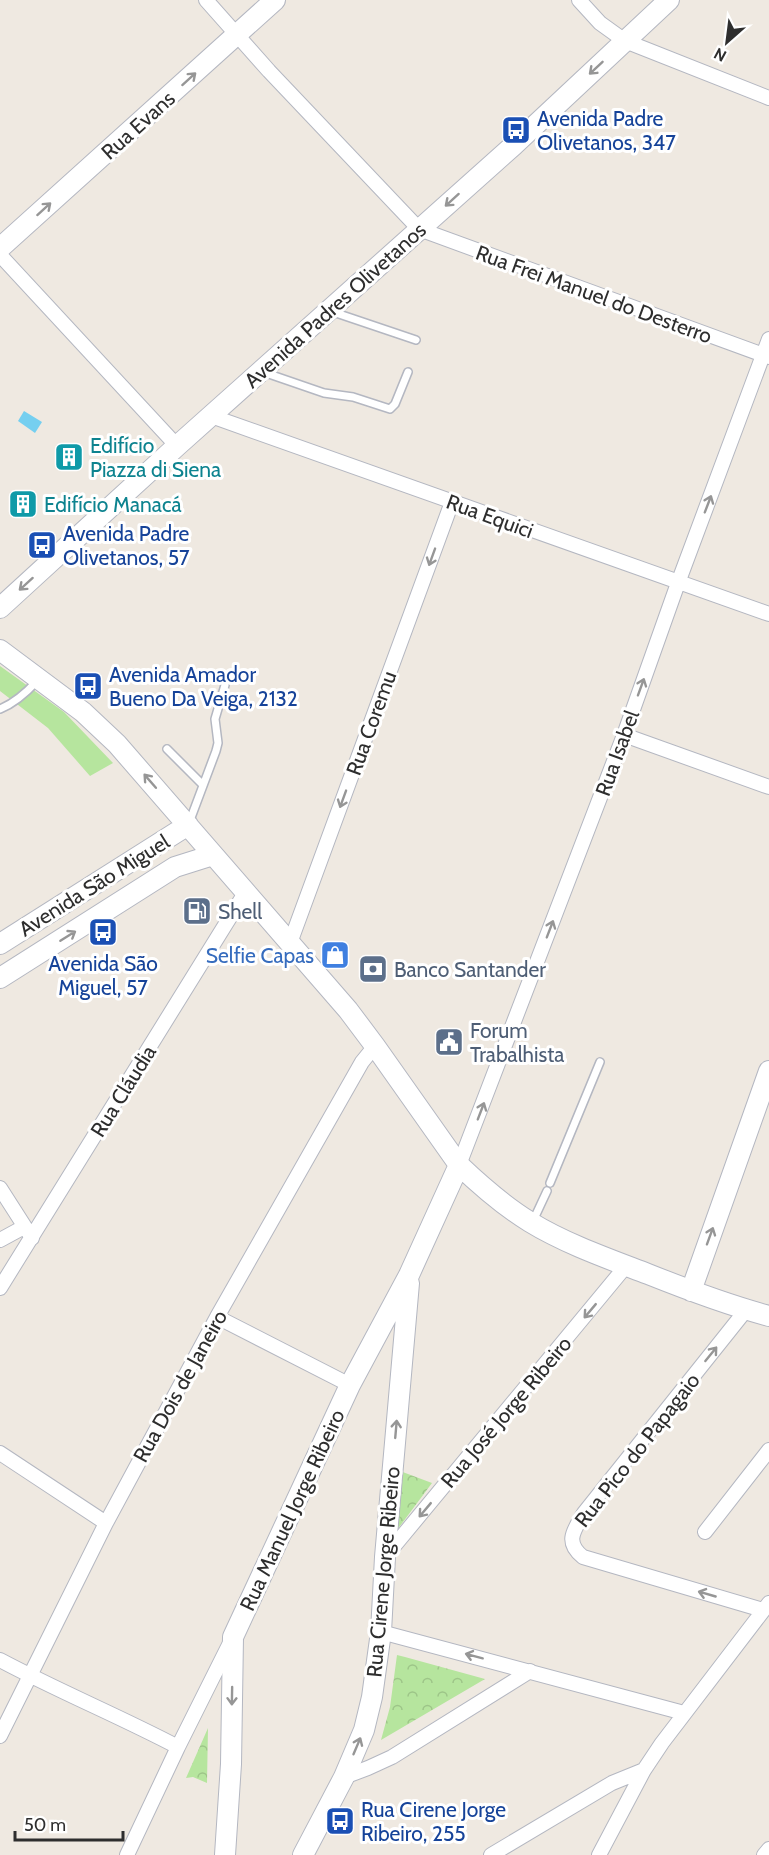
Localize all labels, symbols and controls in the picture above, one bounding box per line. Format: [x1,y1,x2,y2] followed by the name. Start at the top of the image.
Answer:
[697,12,757,72] north arrow
[711,44,730,66] text: N
[588,61,603,76] one-way arrow
[181,72,196,86] one-way arrow
[96,85,180,164] street label: Rua Evans
[537,106,676,155] place label: Avenida Padre Olivetanos, 347
[500,114,532,146] bus stop icon: Avenida Padre Olivetanos, 347
[445,193,460,207] one-way arrow
[36,202,51,216] one-way arrow
[239,217,431,393] street label: Avenida Padres Olivetanos
[472,240,716,348] street label: Rua Frei Manuel do Desterro
[90,433,221,482] place label: Edifício Piazza di Siena
[53,441,85,473] building icon: Edifício Piazza di Siena
[7,488,39,520] building icon: Edifício Manacá
[443,489,537,543] street label: Rua Equici
[44,492,182,517] place label: Edifício Manacá
[703,495,714,514] one-way arrow
[63,521,190,570] place label: Avenida Padre Olivetanos, 57
[26,529,58,561] bus stop icon: Avenida Padre Olivetanos, 57
[425,547,436,566] one-way arrow
[19,577,34,591] one-way arrow
[109,662,298,711] place label: Avenida Amador Bueno Da Veiga, 2132
[341,668,401,778] street label: Rua Coremu
[72,670,104,702] bus stop icon: Avenida Amador Bueno Da Veiga, 2132
[637,678,648,697] one-way arrow
[590,707,644,799] street label: Rua Isabel
[143,774,157,789] one-way arrow
[336,789,347,808] one-way arrow
[14,829,174,941] street label: Avenida São Miguel
[181,895,213,927] fuel station icon: Shell
[218,899,262,924] place label: Shell
[87,916,119,948] bus stop icon: Avenida São Miguel, 57
[546,920,557,938] one-way arrow
[59,929,76,941] one-way arrow
[319,939,351,971] shop icon: Selfie Capas
[206,943,314,968] place label: Selfie Capas
[48,951,158,1000] place label: Avenida São Miguel, 57
[357,953,389,985] bank icon: Banco Santander
[394,957,546,982] place label: Banco Santander
[470,1018,564,1067] place label: Forum Trabalhista
[433,1026,465,1058] public building icon: Forum Trabalhista
[85,1041,161,1141] street label: Rua Cláudia
[476,1102,487,1121] one-way arrow
[706,1227,717,1246] one-way arrow
[583,1303,596,1319] one-way arrow
[128,1306,232,1466] street label: Rua Dois de Janeiro
[435,1331,577,1493] street label: Rua José Jorge Ribeiro
[704,1347,718,1362] one-way arrow
[569,1368,705,1532] street label: Rua Pico do Papagaio
[234,1405,350,1615] street label: Rua Manuel Jorge Ribeiro
[391,1419,402,1439] one-way arrow
[361,1466,405,1678] street label: Rua Cirene Jorge Ribeiro
[418,1502,431,1518] one-way arrow
[698,1588,717,1599] one-way arrow
[465,1650,484,1662] one-way arrow
[227,1685,238,1705] one-way arrow
[352,1737,363,1756] one-way arrow
[361,1797,506,1846] place label: Rua Cirene Jorge Ribeiro, 255
[15,1804,123,1842] scale bar
[324,1805,356,1837] bus stop icon: Rua Cirene Jorge Ribeiro, 255
[24,1814,66,1836] text: 50 m

